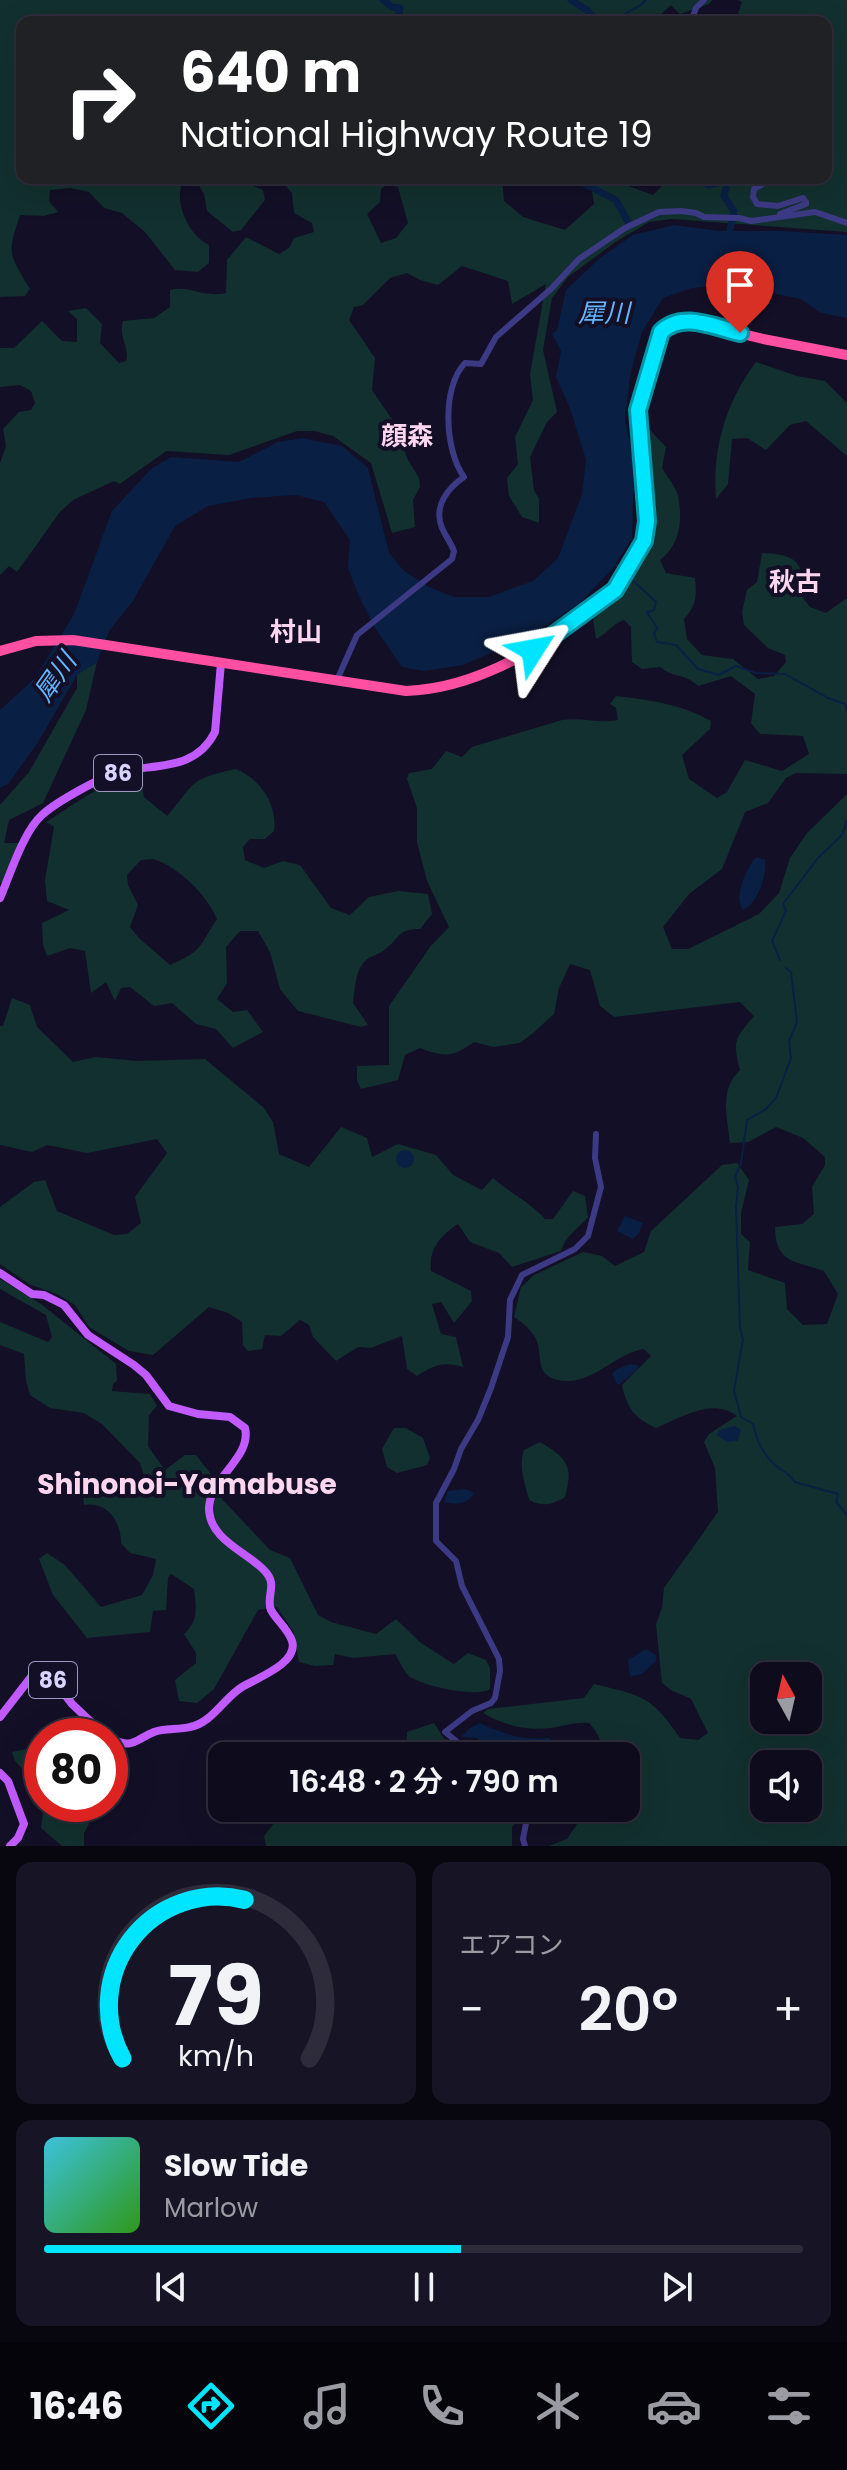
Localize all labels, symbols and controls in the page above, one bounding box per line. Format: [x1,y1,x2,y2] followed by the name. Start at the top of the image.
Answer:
[180,33,361,112] text: 640 m
[48,48,152,152] icon: right
[180,109,653,160] text: National Highway Route 19
[706,251,774,333] pin
[718,263,762,307] icon: arrive
[578,295,633,331] water label: 犀川
[381,418,433,454] district label: 顔森
[769,564,821,600] district label: 秋古
[491,608,575,692] position arrow
[270,614,322,650] district label: 村山
[25,643,86,709] water label: 犀川
[94,755,142,791] road number: 86
[37,1465,337,1504] district label: Shinonoi-Yamabuse
[29,1662,77,1698] road number: 86
[750,1662,822,1734] north arrow
[750,1662,822,1822] map controls
[24,1718,128,1822] speed limit sign: 80
[750,1750,822,1822] button: sound
[289,1760,559,1803] text: 16:48 · 2 分 · 790 m
[460,1927,564,1963] text: エアコン
[168,1938,264,2054] text: 79
[578,1968,678,2052] text: 20°
[460,1979,484,2040] text: −
[773,1979,803,2040] text: +
[178,2036,254,2076] text: km/h
[164,2144,308,2187] text: Slow Tide
[164,2190,258,2226] text: Marlow
[149,2265,193,2309] icon: previous
[402,2265,446,2309] icon: pause
[655,2265,699,2309] icon: next
[183,2378,239,2434] icon: directions
[299,2378,355,2434] icon: music
[414,2378,470,2434] icon: phone
[530,2378,586,2434] icon: climate
[646,2378,702,2434] icon: car
[761,2378,817,2434] icon: filters
[30,2381,124,2432] text: 16:46

